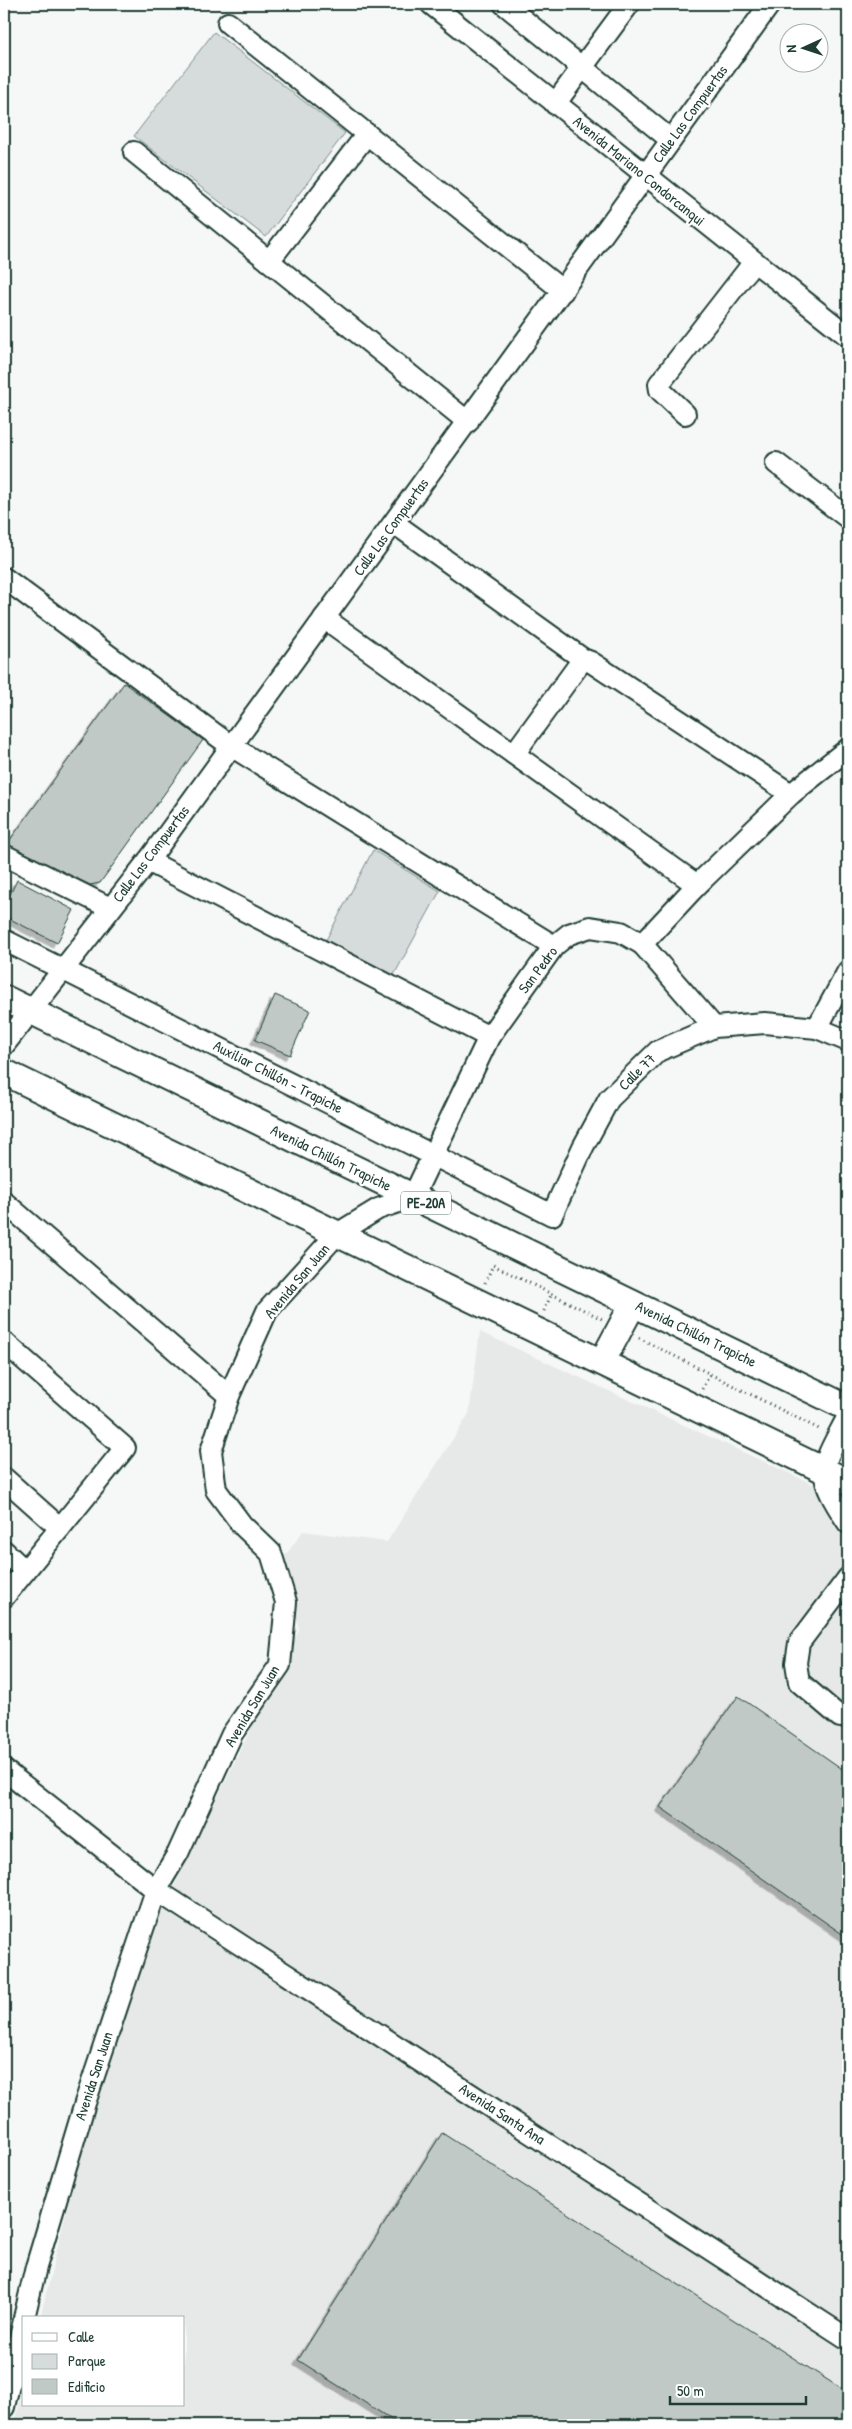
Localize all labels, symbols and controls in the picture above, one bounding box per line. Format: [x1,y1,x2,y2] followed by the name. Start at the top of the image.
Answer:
[780,22,830,72] north arrow
[781,44,800,53] text: N
[647,60,732,167] street label: Calle Las Compuertas
[569,111,710,230] street label: Avenida Mariano Condorcanqui
[348,473,433,580] street label: Calle Las Compuertas
[107,801,194,906] street label: Calle Las Compuertas
[513,942,562,998] street label: San Pedro
[210,1035,347,1118] street label: Auxiliar Chillón - Trapiche
[613,1048,660,1095] street label: Calle 77
[267,1119,395,1196] street label: Avenida Chillón Trapiche
[401,1192,451,1214] road number: PE-20A
[259,1239,334,1323] street label: Avenida San Juan
[632,1295,760,1372] street label: Avenida Chillón Trapiche
[219,1661,284,1751] street label: Avenida San Juan
[69,2029,118,2123] street label: Avenida San Juan
[455,2078,549,2149] street label: Avenida Santa Ana
[22,2316,185,2406] legend
[68,2326,95,2347] text: Calle
[68,2350,106,2371] text: Parque
[670,2374,806,2406] scale bar
[68,2376,105,2397] text: Edificio
[677,2380,704,2401] text: 50 m

